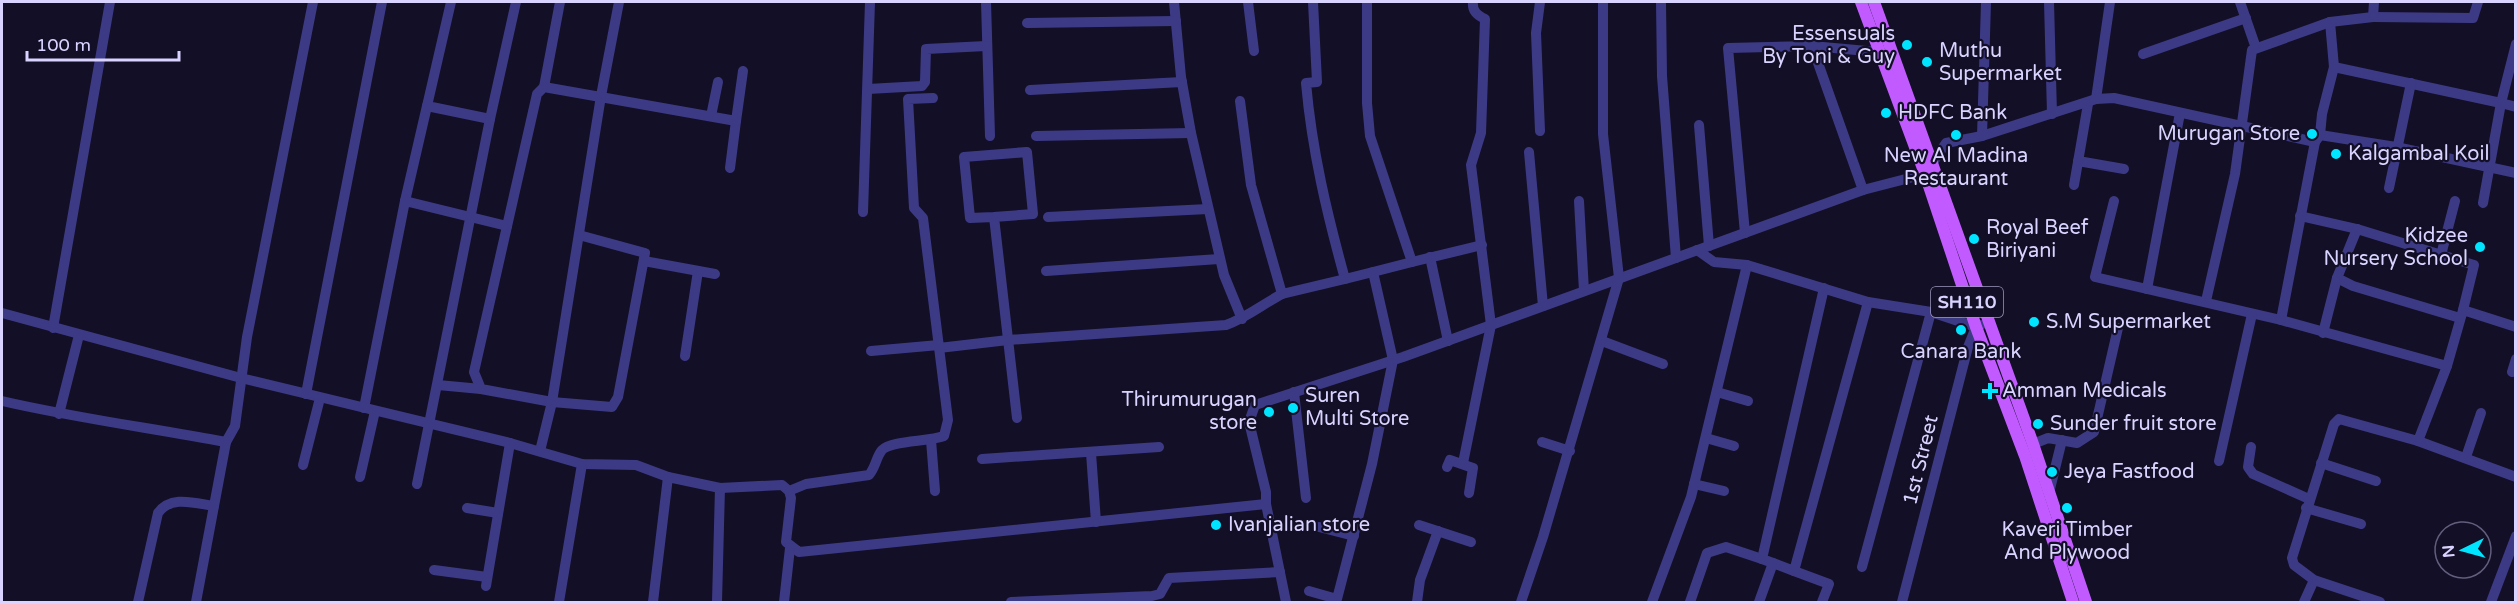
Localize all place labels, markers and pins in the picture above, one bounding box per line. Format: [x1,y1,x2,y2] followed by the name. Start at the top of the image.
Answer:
[1762,22,1895,69] place label: Essensuals By Toni & Guy
[1900,38,1914,52] marker: Essensuals By Toni & Guy
[1939,39,2062,86] place label: Muthu Supermarket
[1920,55,1934,69] marker: Muthu Supermarket
[1898,101,2007,125] place label: HDFC Bank
[1879,106,1893,120] marker: HDFC Bank
[2157,122,2300,146] place label: Murugan Store
[2305,127,2319,141] marker: Murugan Store
[1949,128,1963,142] marker: New Al Madina Restaurant
[2348,142,2489,166] place label: Kalgambal Koil
[1884,144,2028,191] place label: New Al Madina Restaurant
[2329,147,2343,161] marker: Kalgambal Koil
[1986,216,2089,263] place label: Royal Beef Biriyani
[2323,224,2468,271] place label: Kidzee Nursery School
[1967,232,1981,246] marker: Royal Beef Biriyani
[2473,240,2487,254] marker: Kidzee Nursery School
[2046,310,2211,334] place label: S.M Supermarket
[2027,315,2041,329] marker: S.M Supermarket
[1954,323,1968,337] marker: Canara Bank
[1901,340,2022,364] place label: Canara Bank
[2002,379,2167,403] place label: Amman Medicals
[1305,384,1409,431] place label: Suren Multi Store
[1983,384,1997,398] marker: Amman Medicals
[1122,388,1257,435] place label: Thirumurugan store
[1286,401,1300,415] marker: Suren Multi Store
[1262,405,1276,419] marker: Thirumurugan store
[2050,412,2216,436] place label: Sunder fruit store
[2031,417,2045,431] marker: Sunder fruit store
[2064,460,2195,484] place label: Jeya Fastfood
[2045,465,2059,479] marker: Jeya Fastfood
[2060,501,2074,515] marker: Kaveri Timber And Plywood
[1228,513,1370,537] place label: Ivanjalian store
[1209,518,1223,532] marker: Ivanjalian store
[2002,518,2133,565] place label: Kaveri Timber And Plywood

